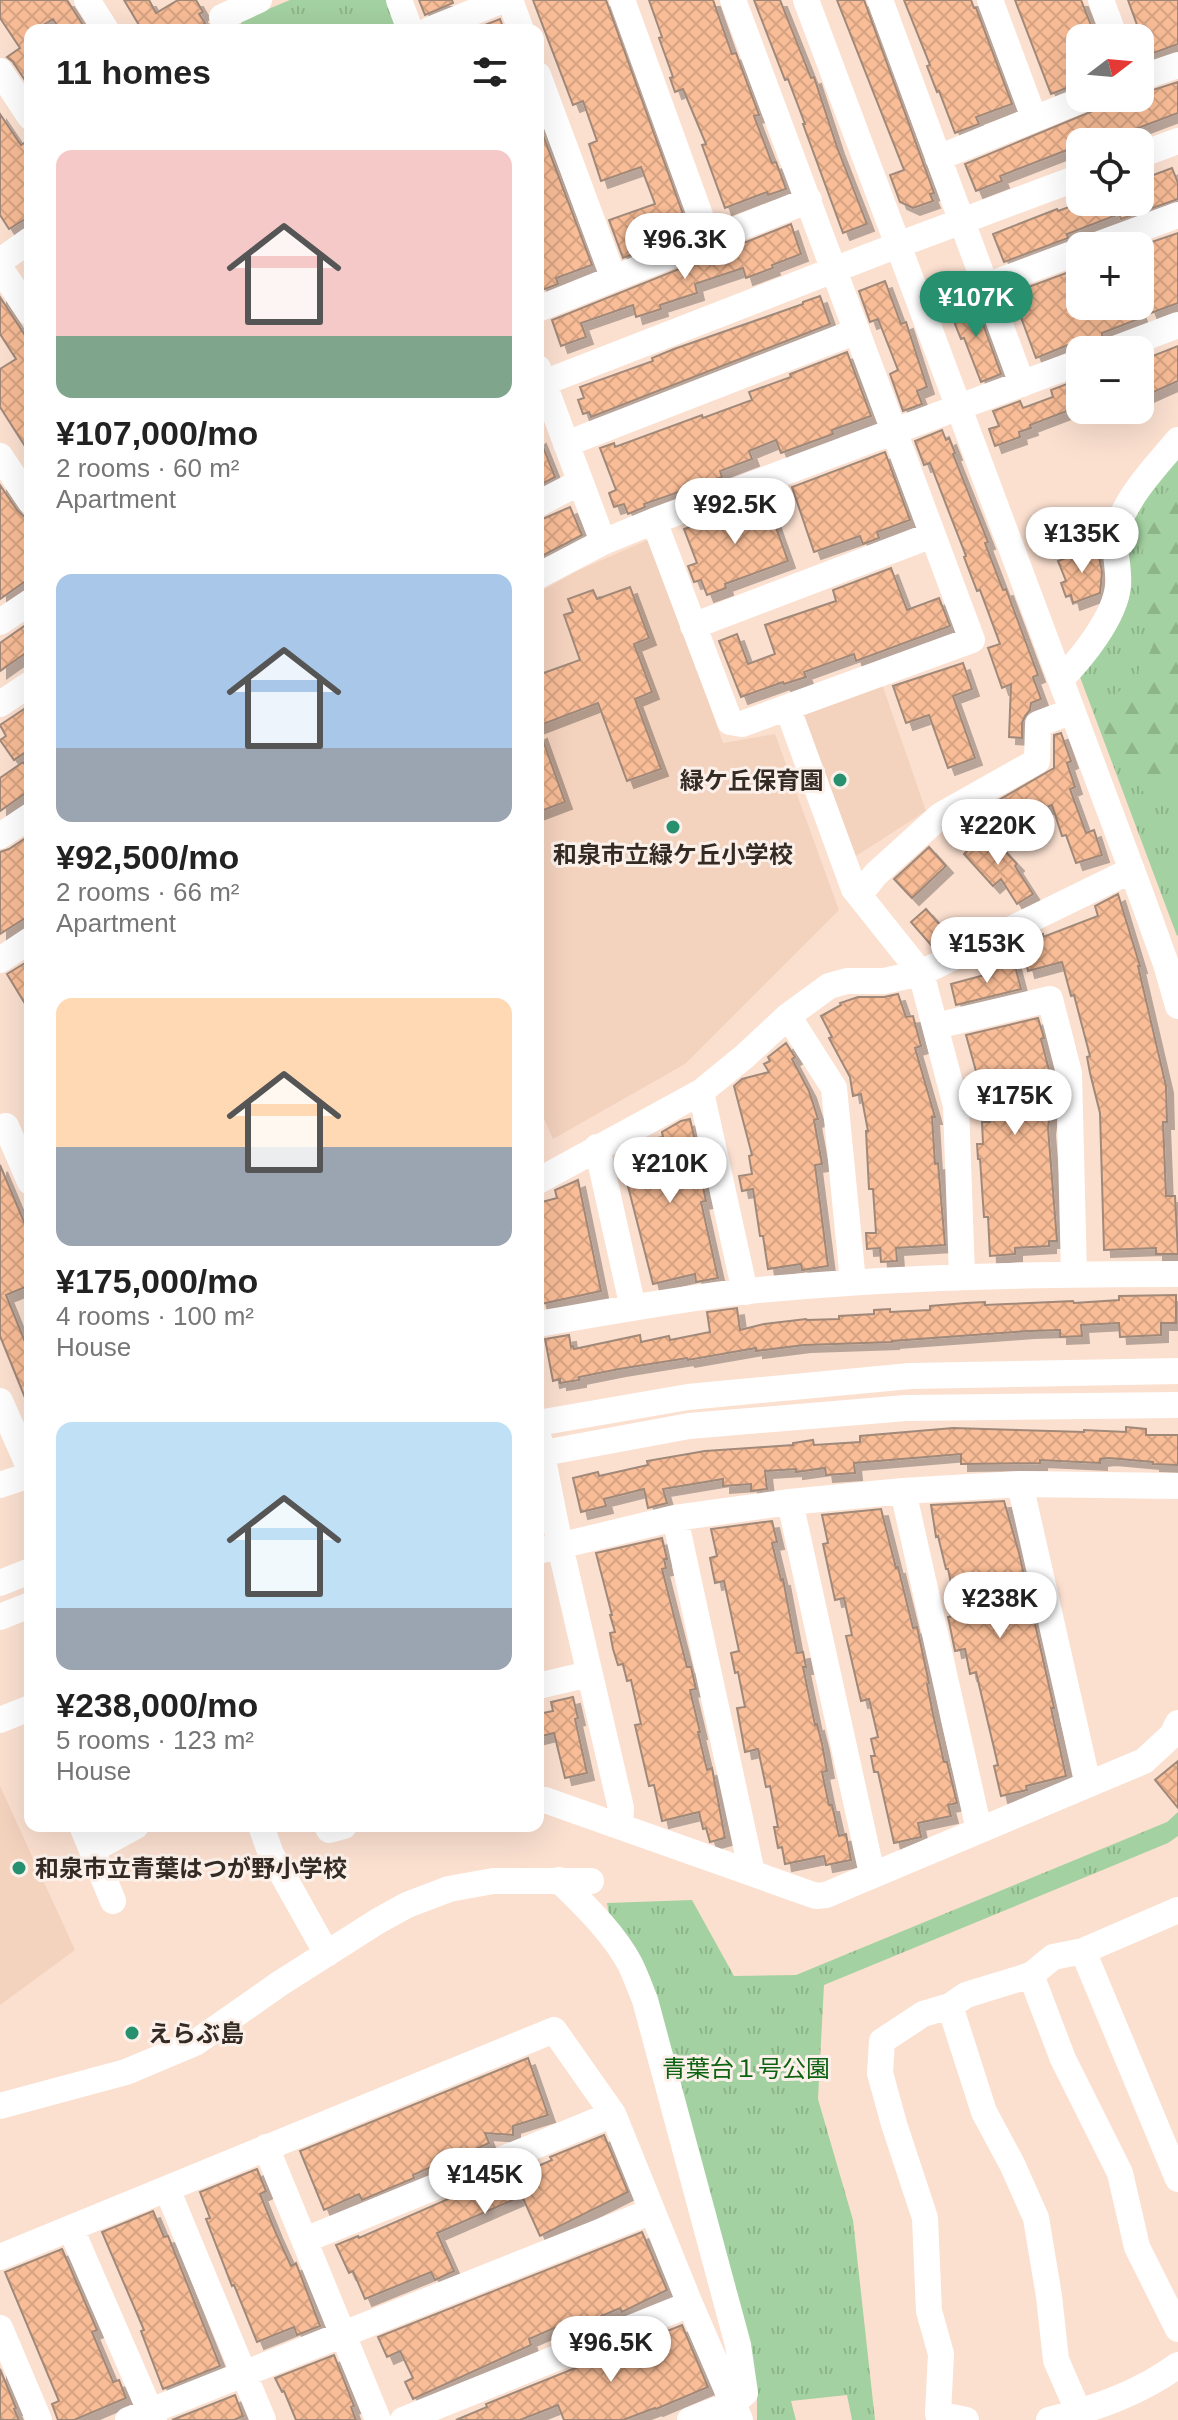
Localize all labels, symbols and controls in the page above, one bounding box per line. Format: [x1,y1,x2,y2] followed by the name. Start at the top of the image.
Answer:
[1066,24,1154,112] north arrow
[1066,24,1154,424] map controls
[468,50,512,94] icon: filters
[56,53,211,91] text: 11 homes
[1066,128,1154,216] button: locate
[212,202,356,346] icon: home
[620,213,750,281] pin: ¥96.3K
[643,224,727,254] text: ¥96.3K
[1066,232,1154,320] button: +
[920,271,1032,339] pin: ¥107K
[938,282,1014,312] text: ¥107K
[1066,336,1154,424] button: −
[56,414,258,452] text: ¥107,000/mo
[56,453,240,483] text: 2 rooms · 60 m²
[670,478,800,546] pin: ¥92.5K
[56,484,176,514] text: Apartment
[693,489,777,519] text: ¥92.5K
[1026,507,1138,575] pin: ¥135K
[1044,518,1120,548] text: ¥135K
[212,626,356,770] icon: home
[680,767,824,794] place label: 緑ケ丘保育園
[831,771,849,789] marker: 緑ケ丘保育園
[942,799,1054,867] pin: ¥220K
[960,810,1036,840] text: ¥220K
[664,818,682,836] marker: 和泉市立緑ケ丘小学校
[56,838,239,876] text: ¥92,500/mo
[553,841,793,868] place label: 和泉市立緑ケ丘小学校
[56,877,240,907] text: 2 rooms · 66 m²
[56,908,176,938] text: Apartment
[931,917,1043,985] pin: ¥153K
[949,928,1025,958] text: ¥153K
[212,1050,356,1194] icon: home
[959,1069,1071,1137] pin: ¥175K
[977,1080,1053,1110] text: ¥175K
[614,1137,726,1205] pin: ¥210K
[632,1148,708,1178] text: ¥210K
[56,1262,258,1300] text: ¥175,000/mo
[56,1301,254,1331] text: 4 rooms · 100 m²
[56,1332,131,1362] text: House
[212,1474,356,1618] icon: home
[944,1572,1056,1640] pin: ¥238K
[962,1583,1038,1613] text: ¥238K
[56,1686,258,1724] text: ¥238,000/mo
[56,1725,254,1755] text: 5 rooms · 123 m²
[56,1756,131,1786] text: House
[35,1855,347,1882] place label: 和泉市立青葉はつが野小学校
[10,1859,28,1877] marker: 和泉市立青葉はつが野小学校
[148,2020,244,2047] place label: えらぶ島
[123,2024,141,2042] marker: えらぶ島
[662,2055,830,2082] park label: 青葉台１号公園
[429,2148,541,2216] pin: ¥145K
[447,2159,523,2189] text: ¥145K
[546,2316,676,2384] pin: ¥96.5K
[569,2327,653,2357] text: ¥96.5K

